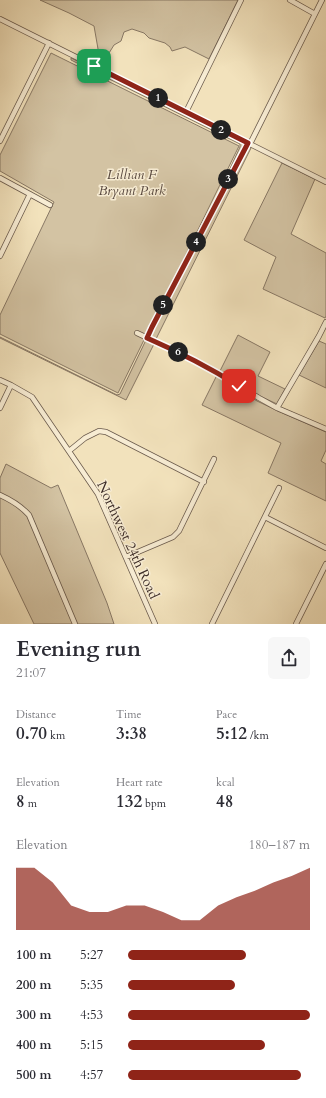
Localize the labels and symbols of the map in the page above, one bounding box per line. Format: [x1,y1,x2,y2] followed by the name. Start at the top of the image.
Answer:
[77,49,111,83] pin
[148,88,168,108] pin: 1
[211,120,231,140] pin: 2
[98,165,166,200] park label: Lillian F Bryant Park
[218,169,238,189] pin: 3
[186,232,206,252] pin: 4
[153,295,173,315] pin: 5
[168,342,188,362] pin: 6
[222,369,256,403] pin
[92,478,164,603] street label: Northwest 24th Road

